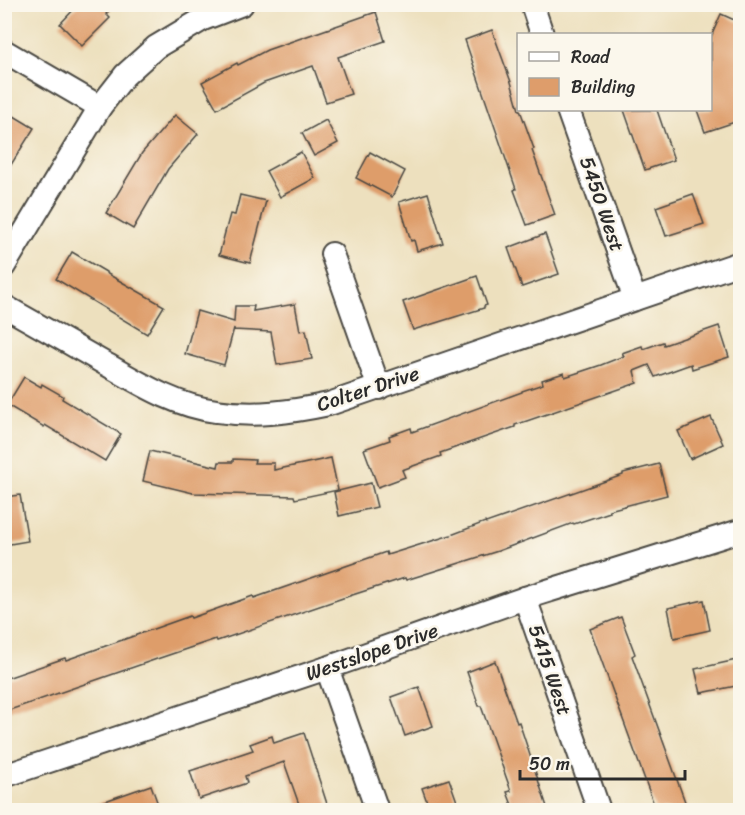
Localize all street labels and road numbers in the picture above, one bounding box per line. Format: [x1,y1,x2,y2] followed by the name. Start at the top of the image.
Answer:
[569,152,635,256] street label: 5450 West
[312,356,424,422] street label: Colter Drive
[301,613,443,691] street label: Westslope Drive
[518,620,582,721] street label: 5415 West

